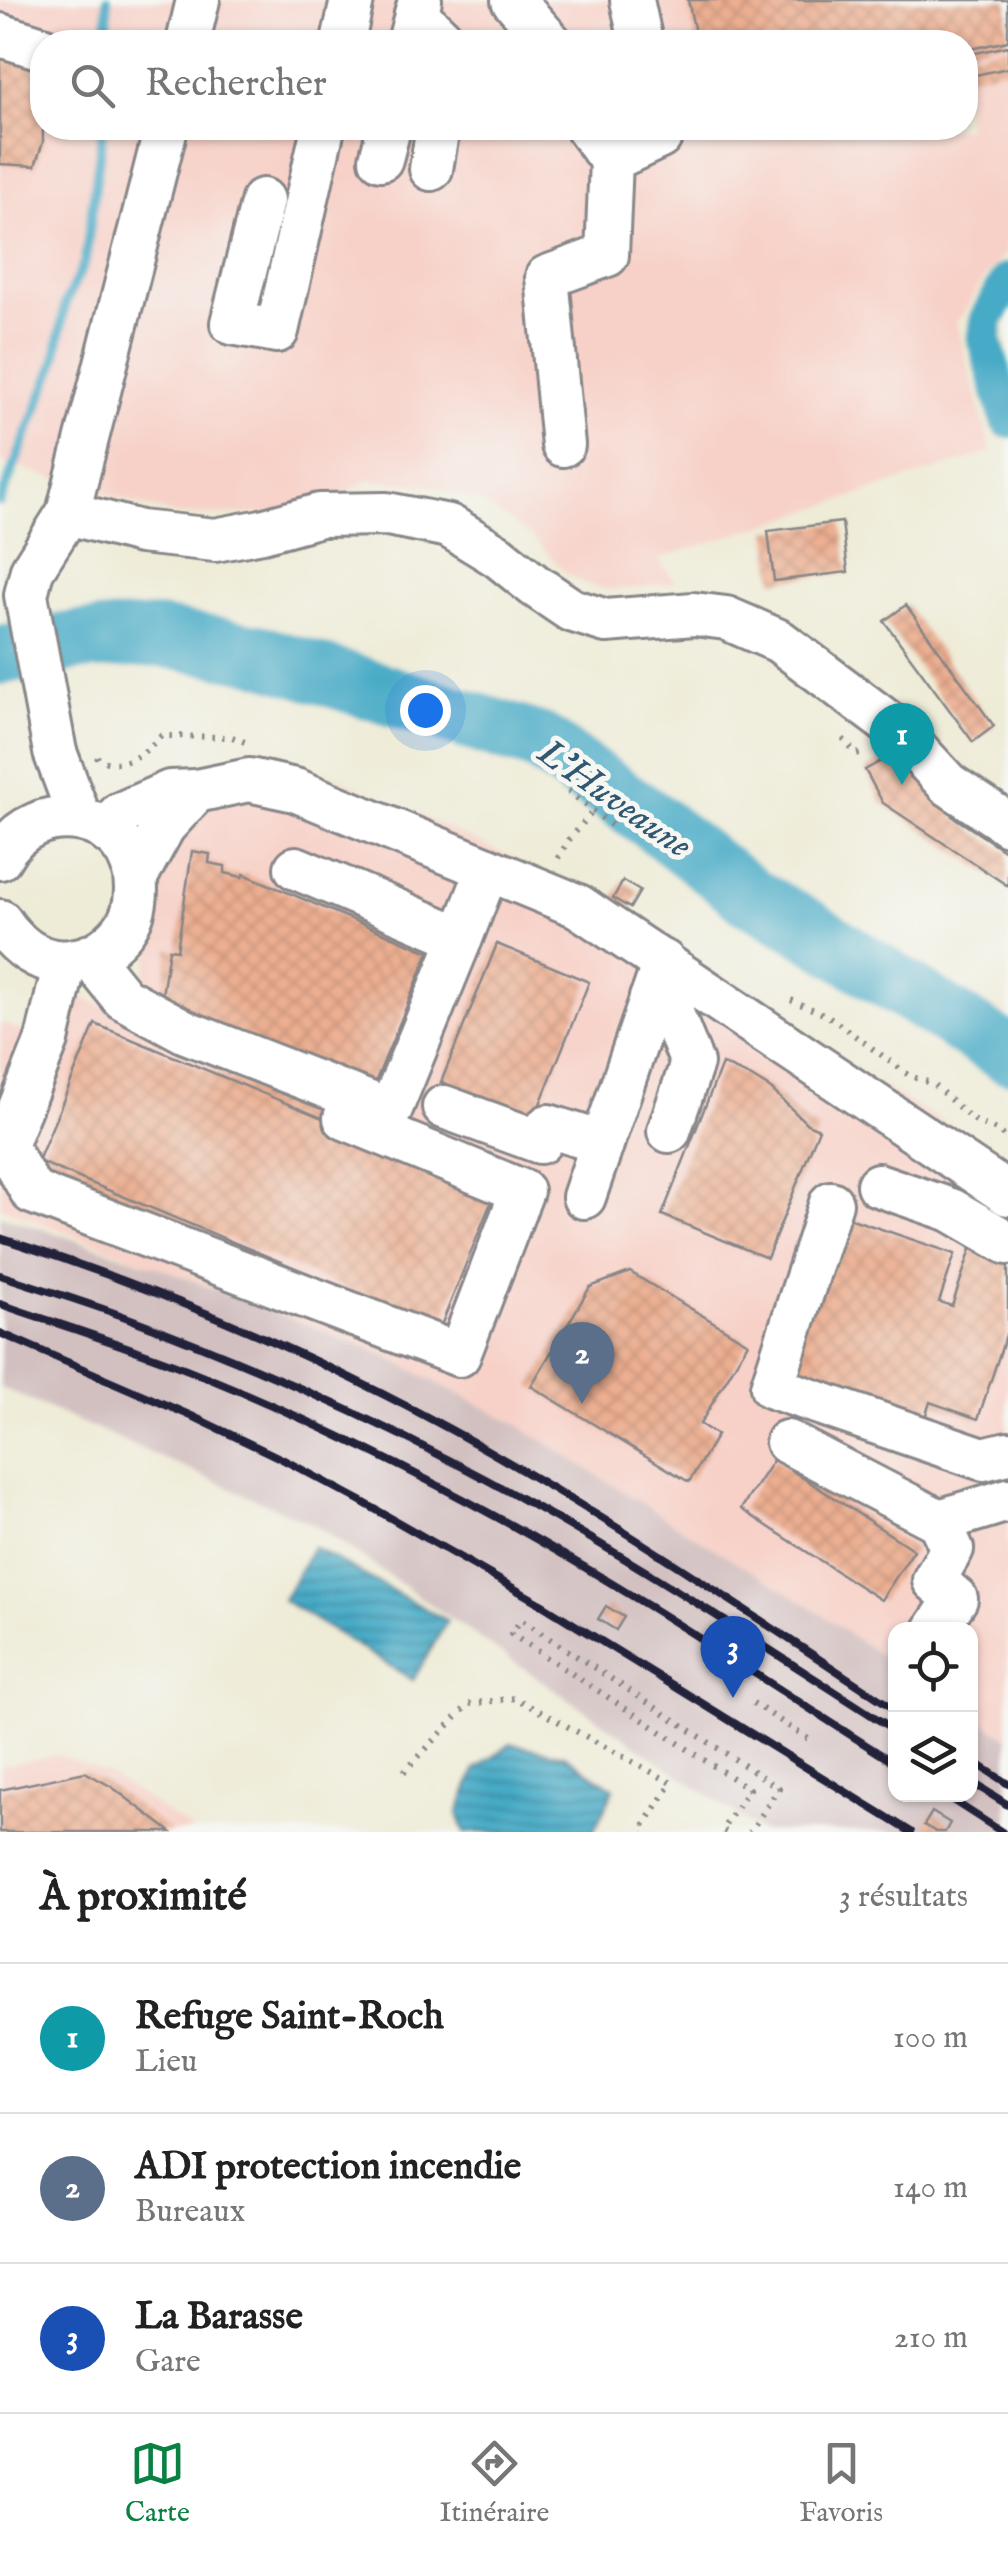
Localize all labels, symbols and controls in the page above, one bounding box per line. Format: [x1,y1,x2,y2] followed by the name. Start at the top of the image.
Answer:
[30,30,978,140] search box
[65,58,120,113] icon: search
[145,61,327,109] text: Rechercher
[400,685,451,736] your location
[870,702,934,785] pin: 1
[527,729,701,871] water label: L'Huveaune
[550,1322,614,1404] pin: 2
[700,1616,766,1698] pin: 3
[888,1622,978,1802] map controls
[888,1622,978,1712] button: locate
[888,1712,978,1802] button: layers
[40,1871,247,1924] text: À proximité
[839,1877,968,1918] text: 3 résultats
[135,1994,444,2042] text: Refuge Saint-Roch
[67,2018,78,2059] text: 1
[893,2018,968,2059] text: 100 m
[135,2042,197,2083] text: Lieu
[135,2144,521,2192] text: ADI protection incendie
[65,2168,80,2209] text: 2
[893,2168,968,2209] text: 140 m
[135,2192,245,2233] text: Bureaux
[135,2294,303,2342] text: La Barasse
[67,2318,78,2359] text: 3
[894,2318,968,2359] text: 210 m
[135,2342,201,2383] text: Gare
[125,2436,190,2531] tab: Carte
[440,2436,549,2531] tab: Itinéraire
[799,2436,883,2531] tab: Favoris

